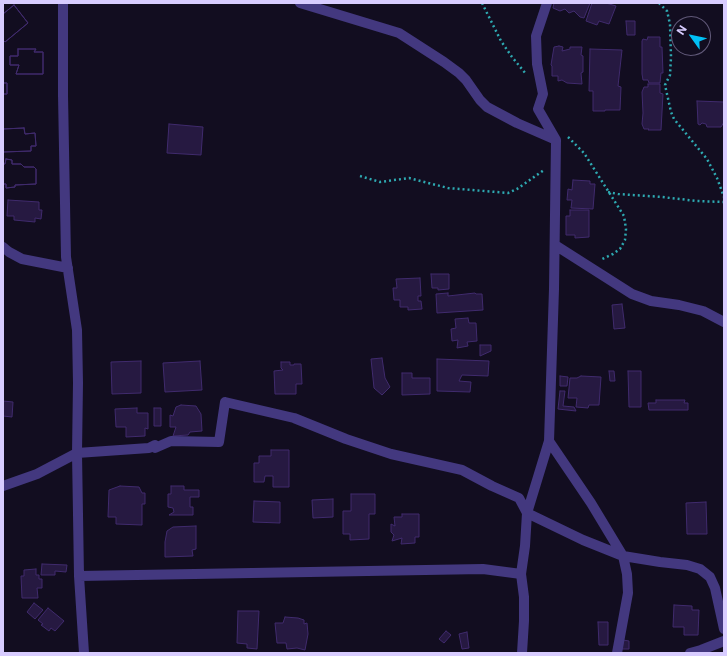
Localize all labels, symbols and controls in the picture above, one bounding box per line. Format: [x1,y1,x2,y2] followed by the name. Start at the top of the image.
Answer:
[671,16,711,56] north arrow
[674,23,690,37] text: N

